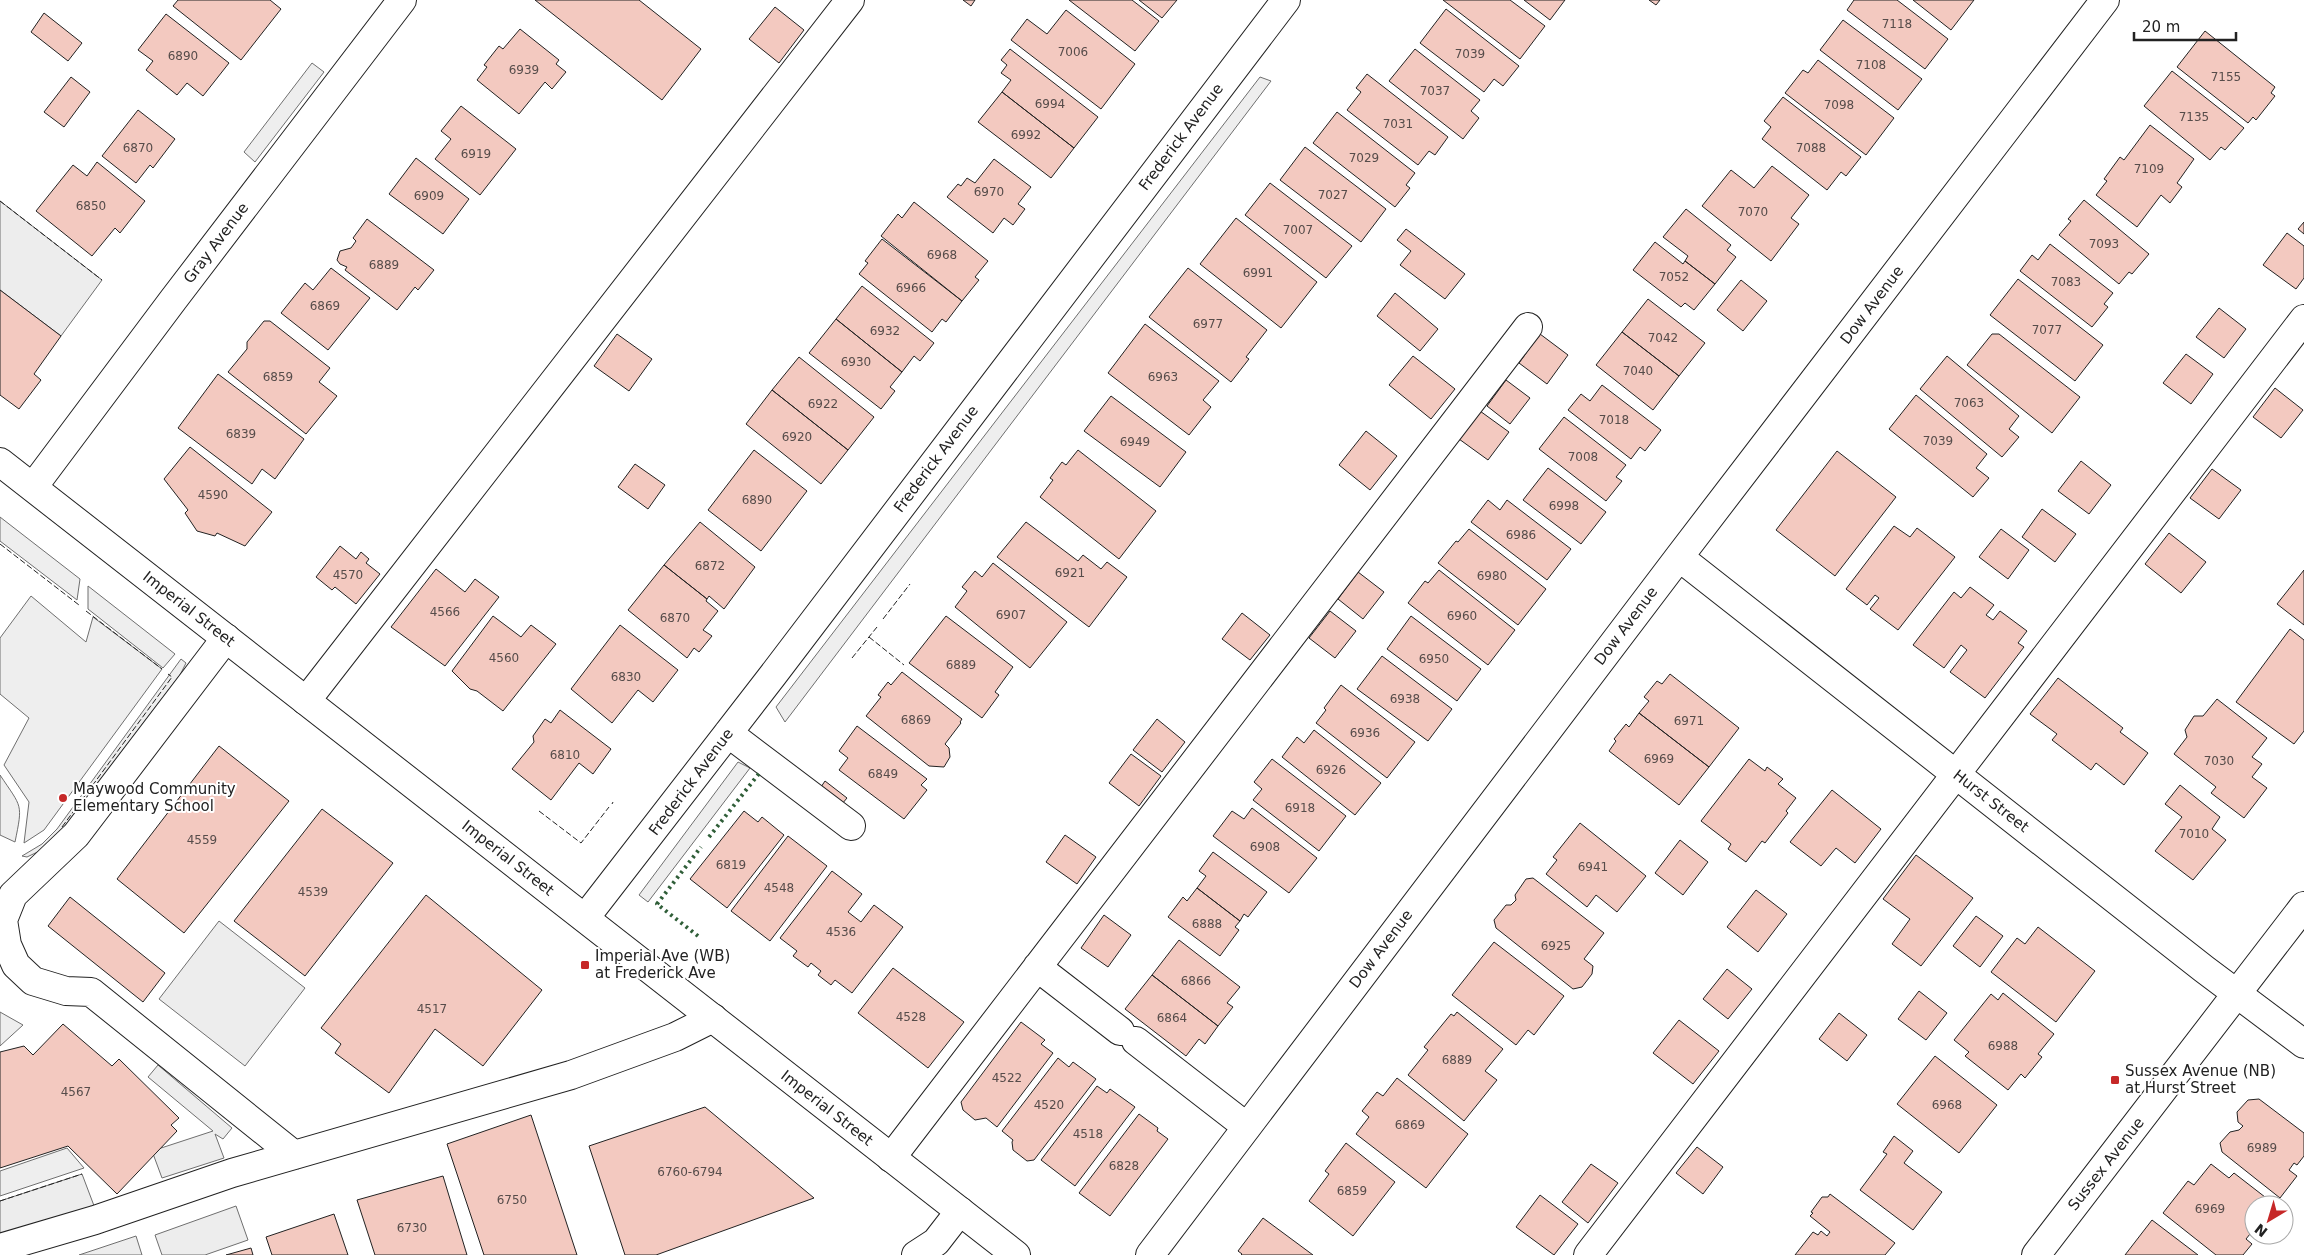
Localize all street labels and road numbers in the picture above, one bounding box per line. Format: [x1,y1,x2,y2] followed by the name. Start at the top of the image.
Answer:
[1135,80,1227,194] street label: Frederick Avenue
[180,199,252,287] street label: Gray Avenue
[1837,262,1907,348] street label: Dow Avenue
[890,402,982,516] street label: Frederick Avenue
[139,567,239,651] street label: Imperial Street
[1591,583,1661,669] street label: Dow Avenue
[645,725,737,839] street label: Frederick Avenue
[1950,766,2032,836] street label: Hurst Street
[458,816,558,900] street label: Imperial Street
[1346,906,1416,992] street label: Dow Avenue
[777,1066,877,1150] street label: Imperial Street
[2064,1114,2148,1214] street label: Sussex Avenue

